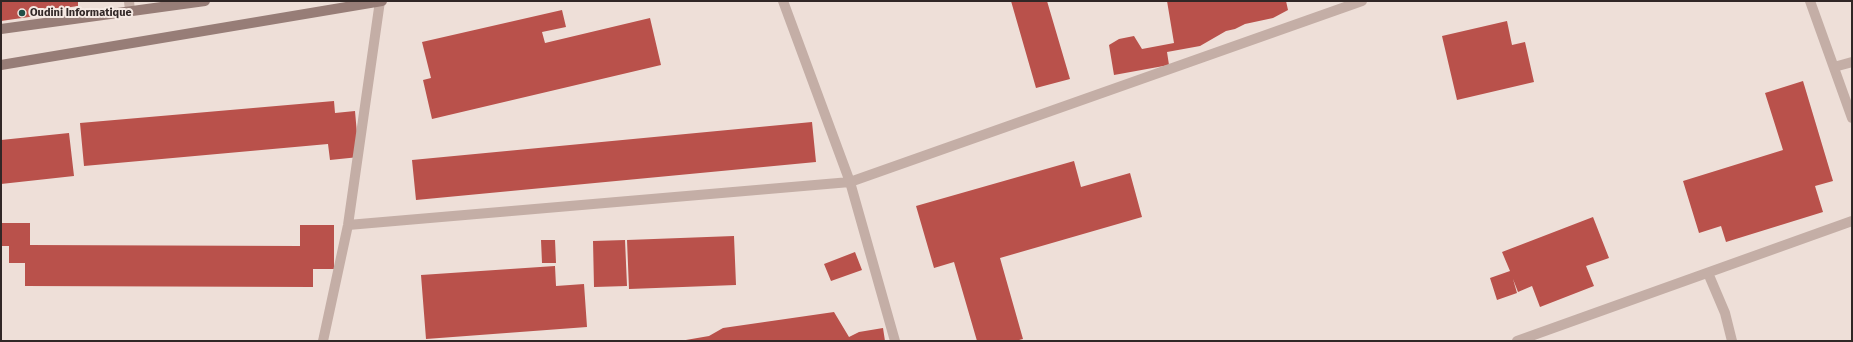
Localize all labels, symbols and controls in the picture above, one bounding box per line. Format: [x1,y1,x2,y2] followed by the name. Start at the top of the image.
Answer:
[30,6,131,20] place label: Oudini Informatique
[17,8,27,18] marker: Oudini Informatique

